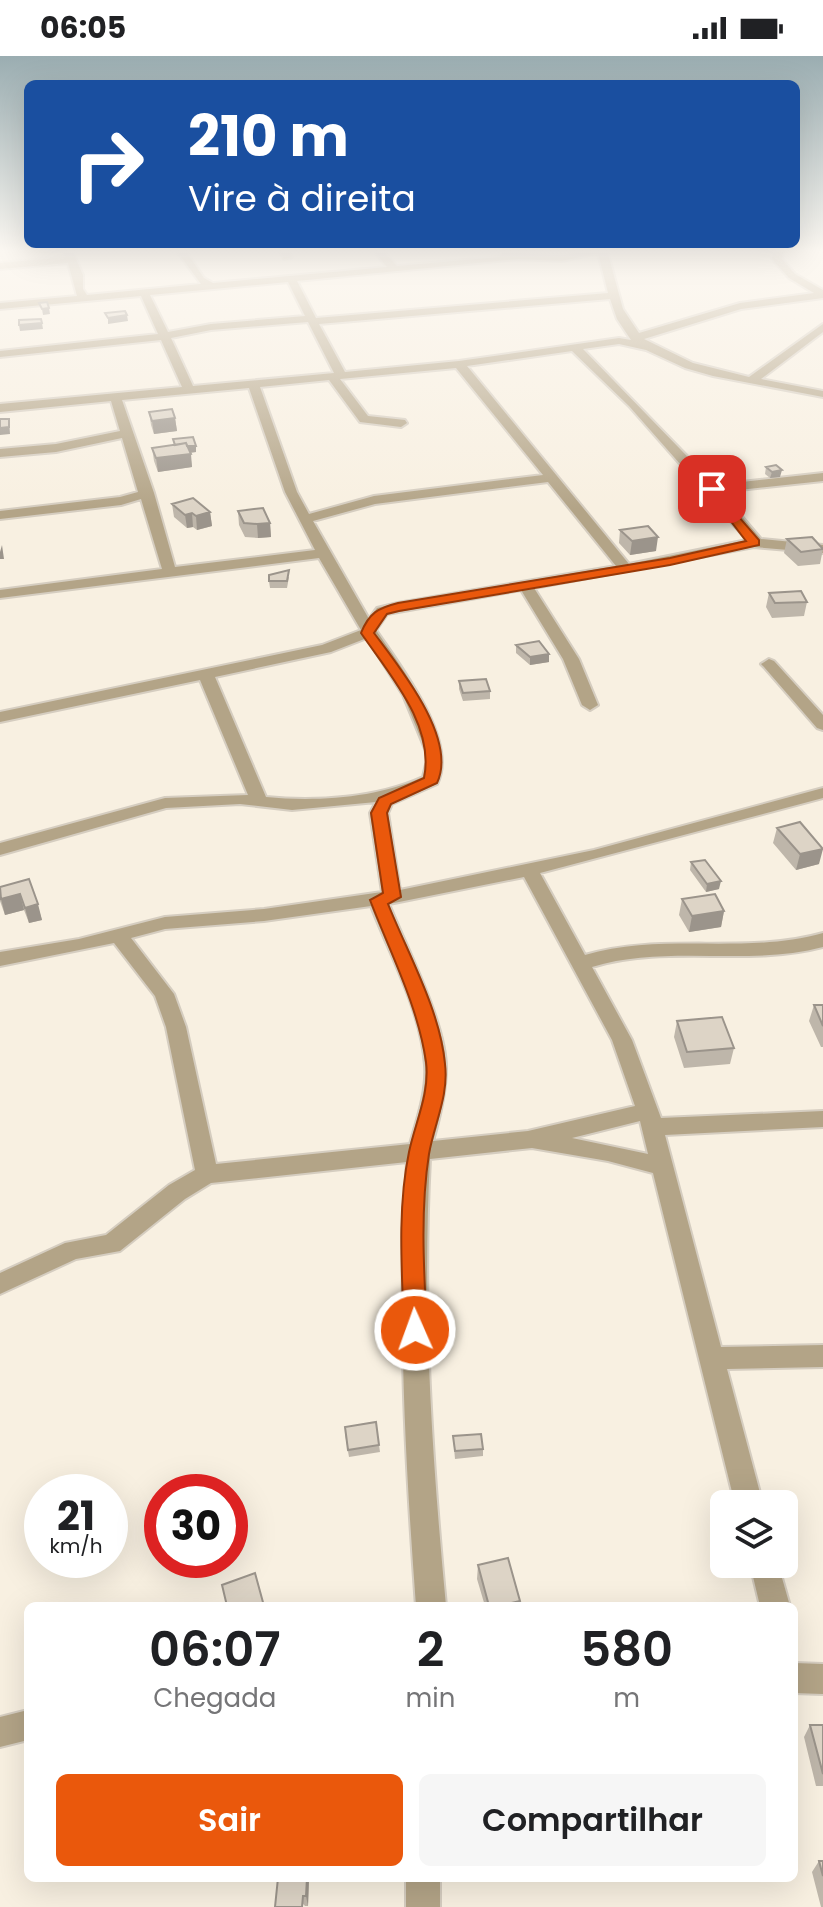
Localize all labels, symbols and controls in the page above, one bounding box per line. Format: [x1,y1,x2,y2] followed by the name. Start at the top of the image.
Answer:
[40,6,126,49] text: 06:05
[188,97,349,176] text: 210 m
[56,112,160,216] icon: right
[188,173,416,224] text: Vire à direita
[678,455,746,523] pin
[690,467,734,511] icon: arrive
[373,1288,457,1372] position arrow
[144,1474,248,1578] speed limit sign: 30
[57,1488,95,1544] text: 21
[710,1490,798,1578] map controls
[710,1490,798,1578] button: layers
[49,1532,103,1560] text: km/h
[149,1616,281,1683] text: 06:07
[417,1616,444,1683] text: 2
[580,1616,673,1683] text: 580
[153,1680,276,1716] text: Chegada
[406,1680,455,1716] text: min
[613,1680,640,1716] text: m
[56,1774,403,1866] button: Sair
[419,1774,766,1866] button: Compartilhar

